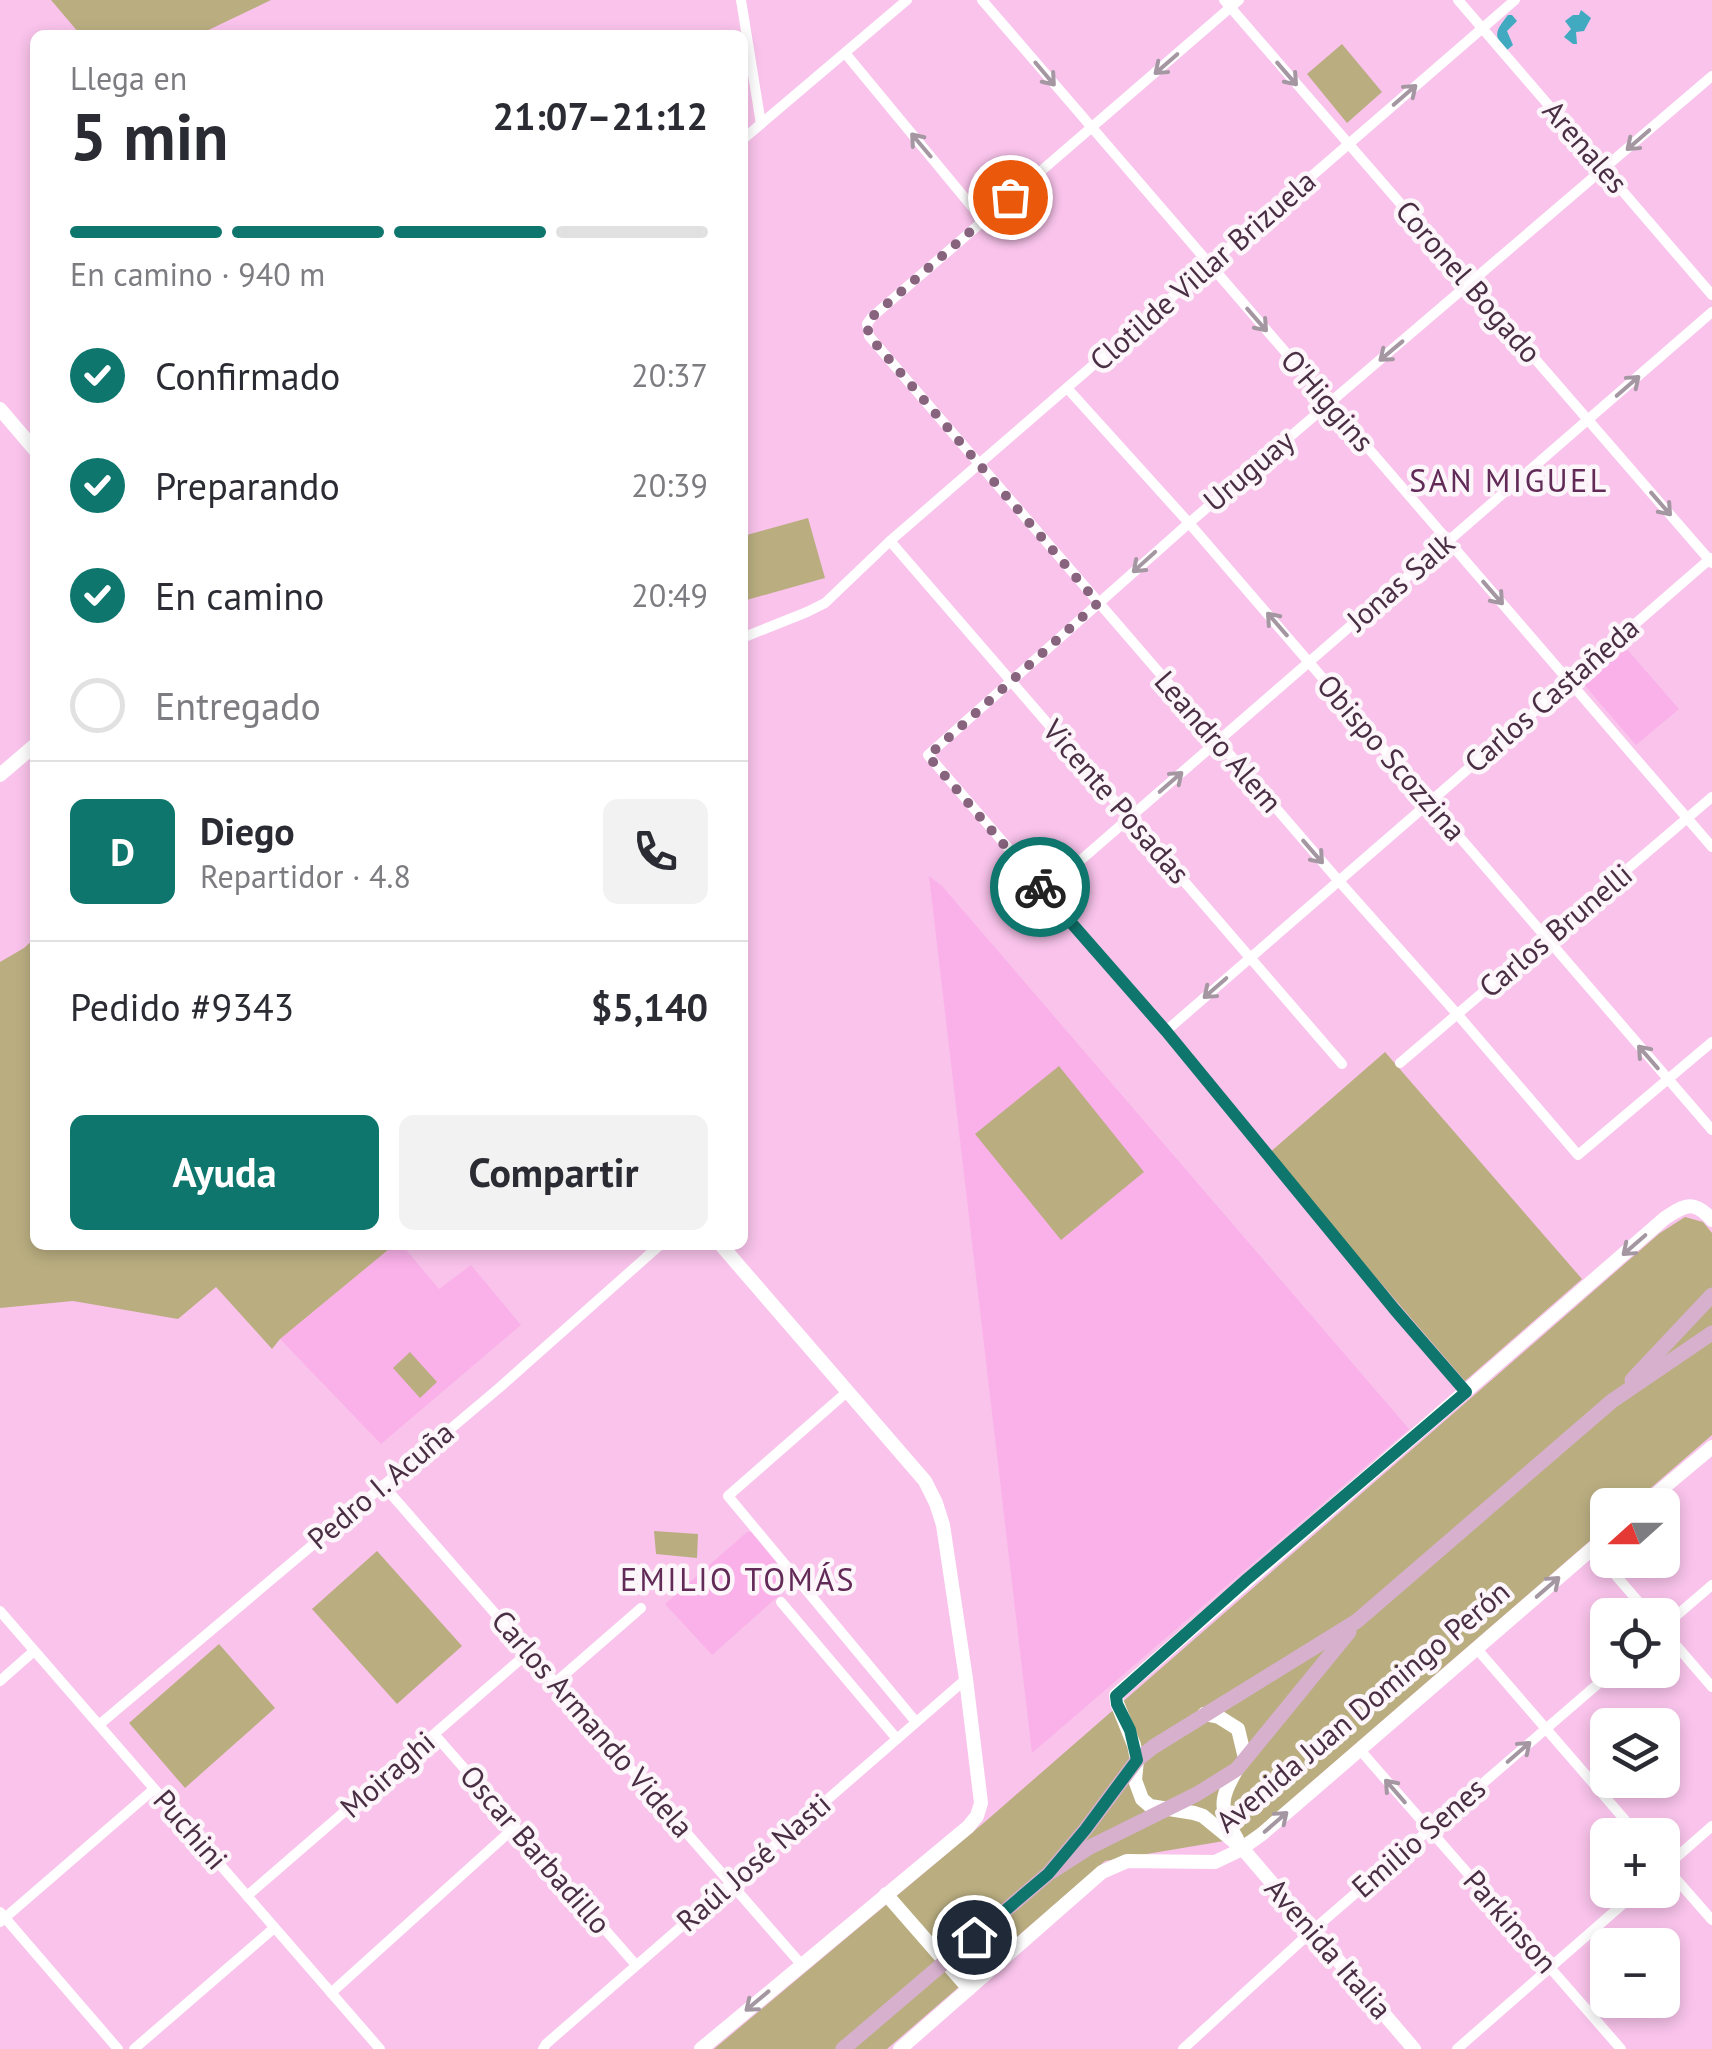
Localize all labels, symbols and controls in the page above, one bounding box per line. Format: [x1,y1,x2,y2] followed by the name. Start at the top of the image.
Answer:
[1153,53,1179,75] one-way arrow
[70,57,187,99] text: Llega en
[1034,61,1056,87] one-way arrow
[1276,61,1299,86] one-way arrow
[1392,84,1418,106] one-way arrow
[493,91,708,140] text: 21:07–21:12
[1535,91,1637,201] street label: Arenales
[70,94,229,178] text: 5 min
[1626,128,1651,151] one-way arrow
[910,132,932,158] one-way arrow
[968,155,1053,240] pin
[1081,161,1323,379] street label: Clotilde Villar Brizuela
[983,170,1038,225] icon: bag
[1388,191,1551,371] street label: Coronel Bogado
[70,253,325,295] text: En camino · 940 m
[1246,307,1268,333] one-way arrow
[1378,339,1404,361] one-way arrow
[1273,341,1383,459] street label: O'Higgins
[70,348,125,403] icon: check
[155,351,340,400] text: Confirmado
[631,354,708,396] text: 20:37
[1615,374,1640,397] one-way arrow
[1194,420,1302,519] street label: Uruguay
[70,458,125,513] icon: check
[1409,459,1609,501] district label: SAN MIGUEL
[155,461,340,510] text: Preparando
[631,464,708,506] text: 20:39
[1649,491,1671,517] one-way arrow
[1336,523,1463,640] street label: Jonas Salk
[1132,551,1157,574] one-way arrow
[70,568,125,623] icon: check
[155,571,324,620] text: En camino
[631,574,708,616] text: 20:49
[1481,580,1504,605] one-way arrow
[1456,607,1646,780] street label: Carlos Castañeda
[1265,612,1288,637] one-way arrow
[1147,662,1291,820] street label: Leandro Alem
[1309,666,1475,848] street label: Obispo Scozzina
[155,681,321,730] text: Entregado
[1034,710,1199,891] street label: Vicente Posadas
[1158,771,1183,794] one-way arrow
[603,799,708,904] button: phone
[200,806,295,855] text: Diego
[110,827,135,876] text: D
[990,837,1090,937] courier
[1302,838,1324,864] one-way arrow
[1470,854,1640,1005] street label: Carlos Brunelli
[200,855,411,897] text: Repartidor · 4.8
[1013,860,1068,915] icon: bike
[1203,976,1228,999] one-way arrow
[70,982,294,1031] text: Pedido #9343
[591,982,708,1031] text: $5,140
[1638,1044,1660,1070] one-way arrow
[70,1115,379,1230] button: Ayuda
[399,1115,708,1230] button: Compartir
[1622,1233,1647,1256] one-way arrow
[299,1412,461,1557] street label: Pedro I. Acuña
[1590,1488,1680,1578] north arrow
[1590,1488,1680,2018] map controls
[620,1558,856,1600] district label: EMILIO TOMÁS
[1207,1571,1517,1840] street label: Avenida Juan Domingo Perón
[1535,1576,1561,1598] one-way arrow
[1590,1598,1680,1688] button: locate
[484,1601,703,1845] street label: Carlos Armando Videla
[1590,1708,1680,1798] button: layers
[331,1722,443,1826] street label: Moiraghi
[1506,1740,1531,1763] one-way arrow
[452,1757,620,1942] street label: Oscar Barbadillo
[1343,1768,1493,1906] street label: Emilio Senes
[1384,1779,1407,1804] one-way arrow
[145,1781,237,1877] street label: Puchini
[668,1784,838,1940] street label: Raúl José Nasti
[1263,1811,1288,1834] one-way arrow
[1590,1818,1680,1908] button: +
[1455,1861,1567,1981] street label: Parkinson
[1257,1869,1401,2027] street label: Avenida Italia
[932,1895,1017,1980] pin
[947,1910,1002,1965] icon: home
[1590,1928,1680,2018] button: −
[745,1989,770,2012] one-way arrow

